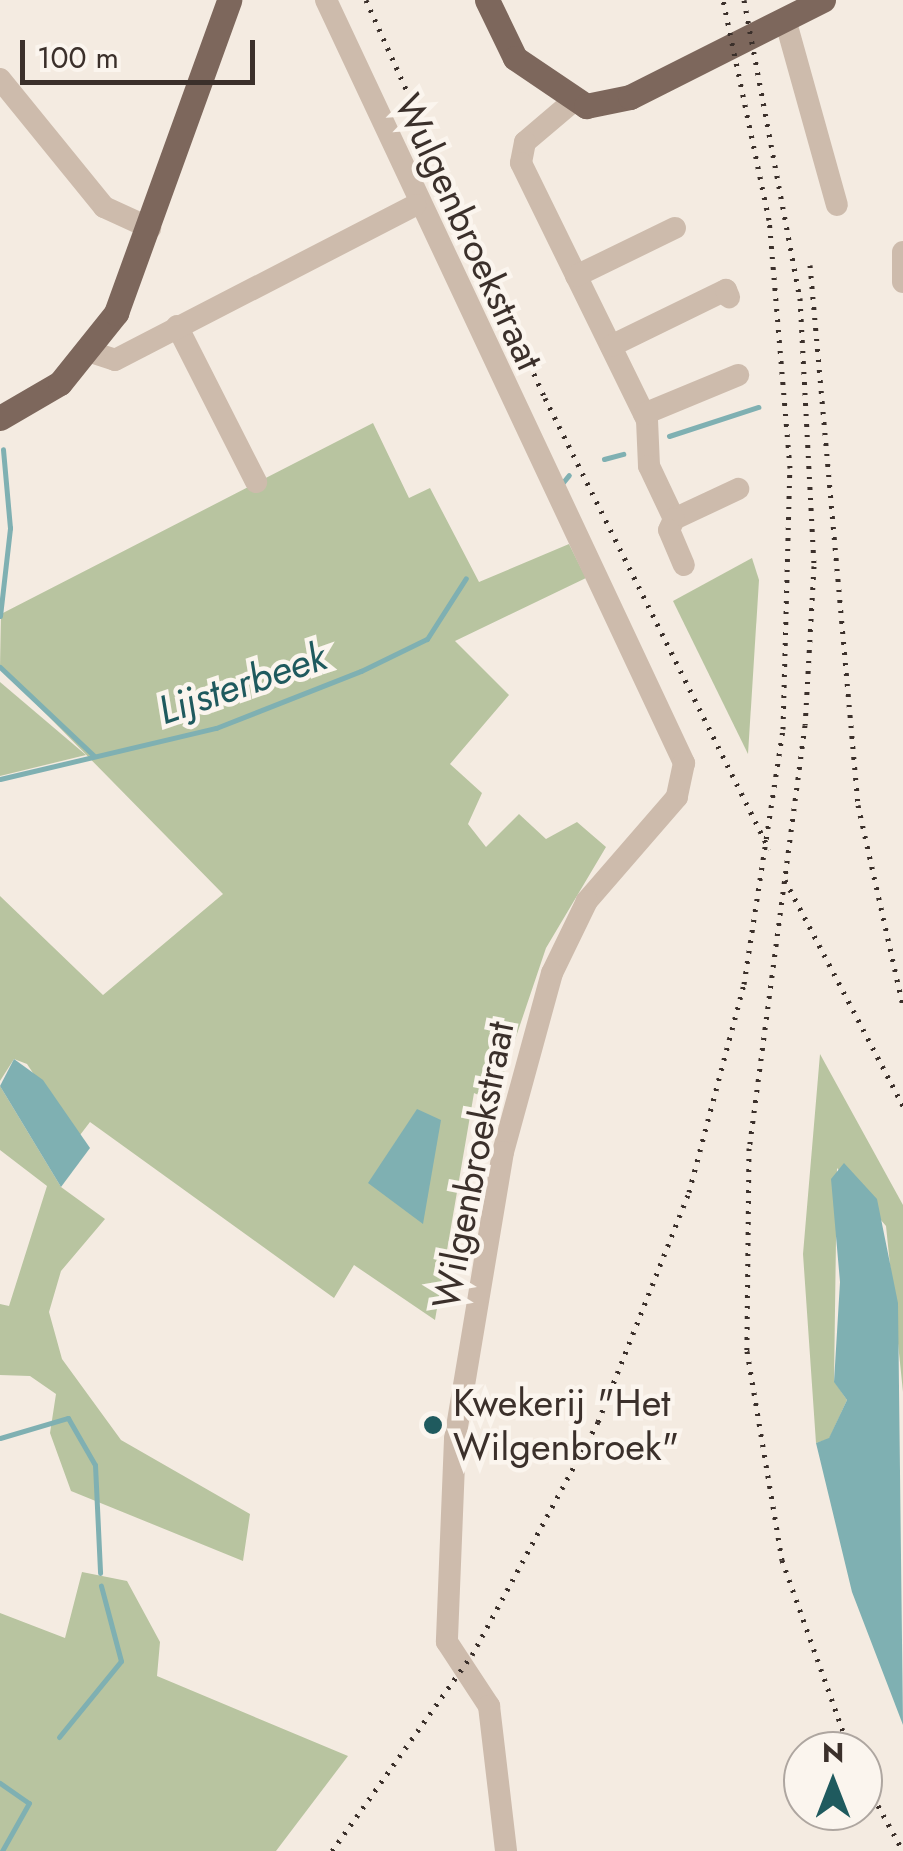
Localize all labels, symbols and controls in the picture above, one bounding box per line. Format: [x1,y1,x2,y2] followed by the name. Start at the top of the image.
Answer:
[25,20,260,82] scale bar
[37,36,119,79] text: 100 m
[385,87,553,377] street label: Wulgenbroekstraat
[152,632,332,734] water label: Lijsterbeek
[423,1017,523,1313] street label: Wilgenbroekstraat
[453,1380,679,1470] place label: Kwekerij "Het Wilgenbroek"
[422,1414,444,1436] marker: Kwekerij "Het Wilgenbroek"
[783,1731,883,1831] north arrow
[822,1732,844,1773] text: N

